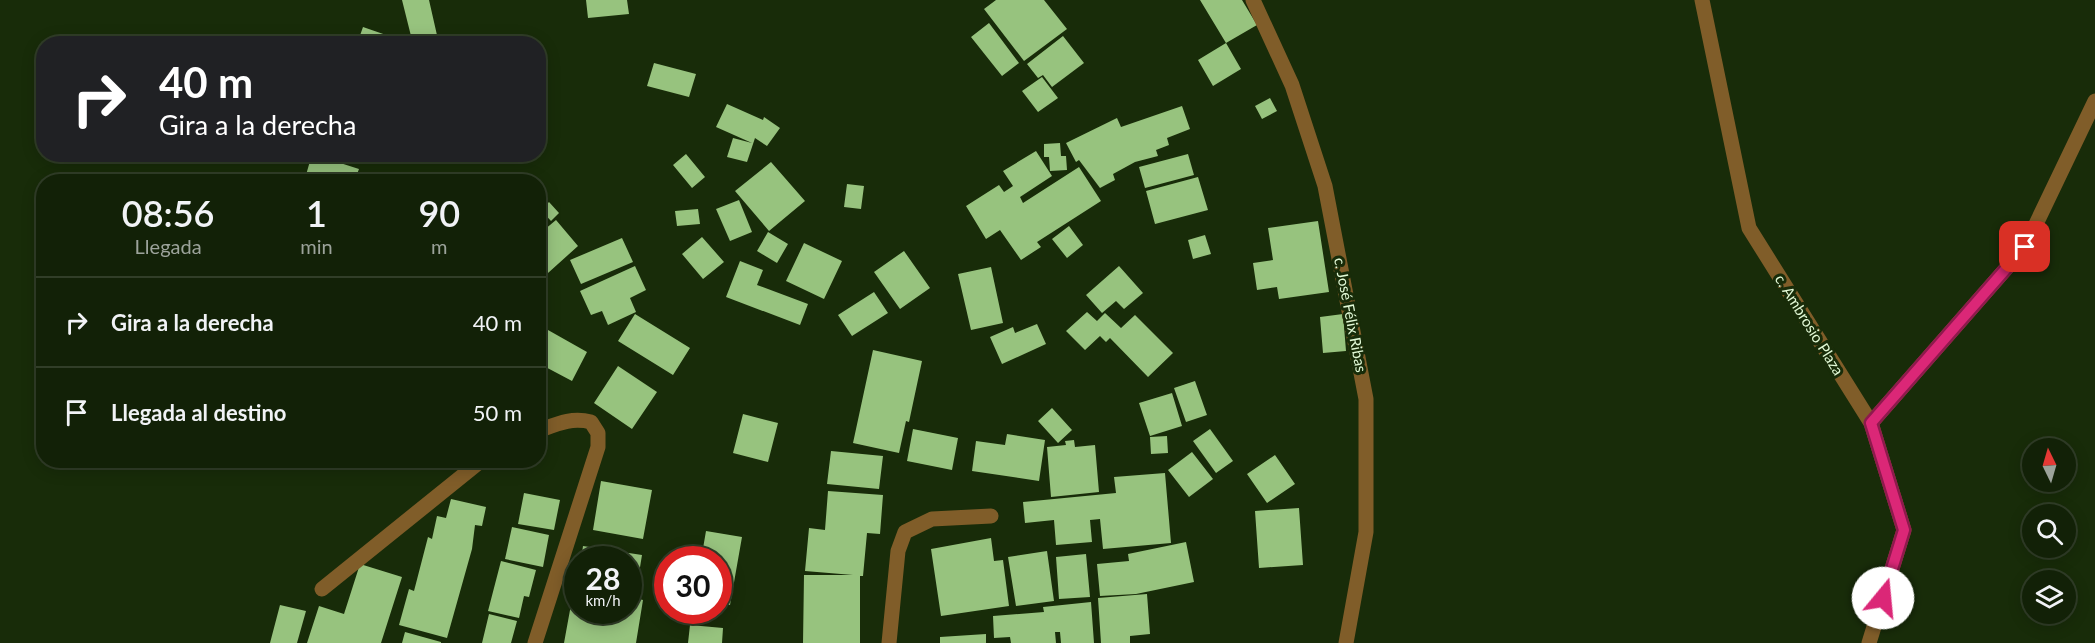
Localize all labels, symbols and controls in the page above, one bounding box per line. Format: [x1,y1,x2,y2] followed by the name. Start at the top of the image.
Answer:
[159,57,253,107] text: 40 m
[60,60,138,138] icon: right
[159,108,356,141] text: Gira a la derecha
[122,191,214,235] text: 08:56
[306,191,327,235] text: 1
[418,191,460,235] text: 90
[1999,221,2050,272] pin
[2008,230,2041,263] icon: arrive
[135,234,202,258] text: Llegada
[300,234,333,258] text: min
[431,234,448,258] text: m
[1331,256,1371,374] street label: c. José Félix Ribas
[1772,271,1848,378] street label: c. Ambrosio Plaza
[60,306,93,339] icon: right
[111,309,274,336] text: Gira a la derecha
[473,309,522,336] text: 40 m
[60,396,93,429] icon: arrive
[111,399,287,426] text: Llegada al destino
[473,399,522,426] text: 50 m
[2022,438,2076,492] north arrow
[2022,438,2076,624] map controls
[2022,504,2076,558] button: search
[654,546,732,624] speed limit sign: 30
[586,560,620,596] text: 28
[1851,566,1915,630] position arrow
[2022,570,2076,624] button: layers
[585,591,621,609] text: km/h

